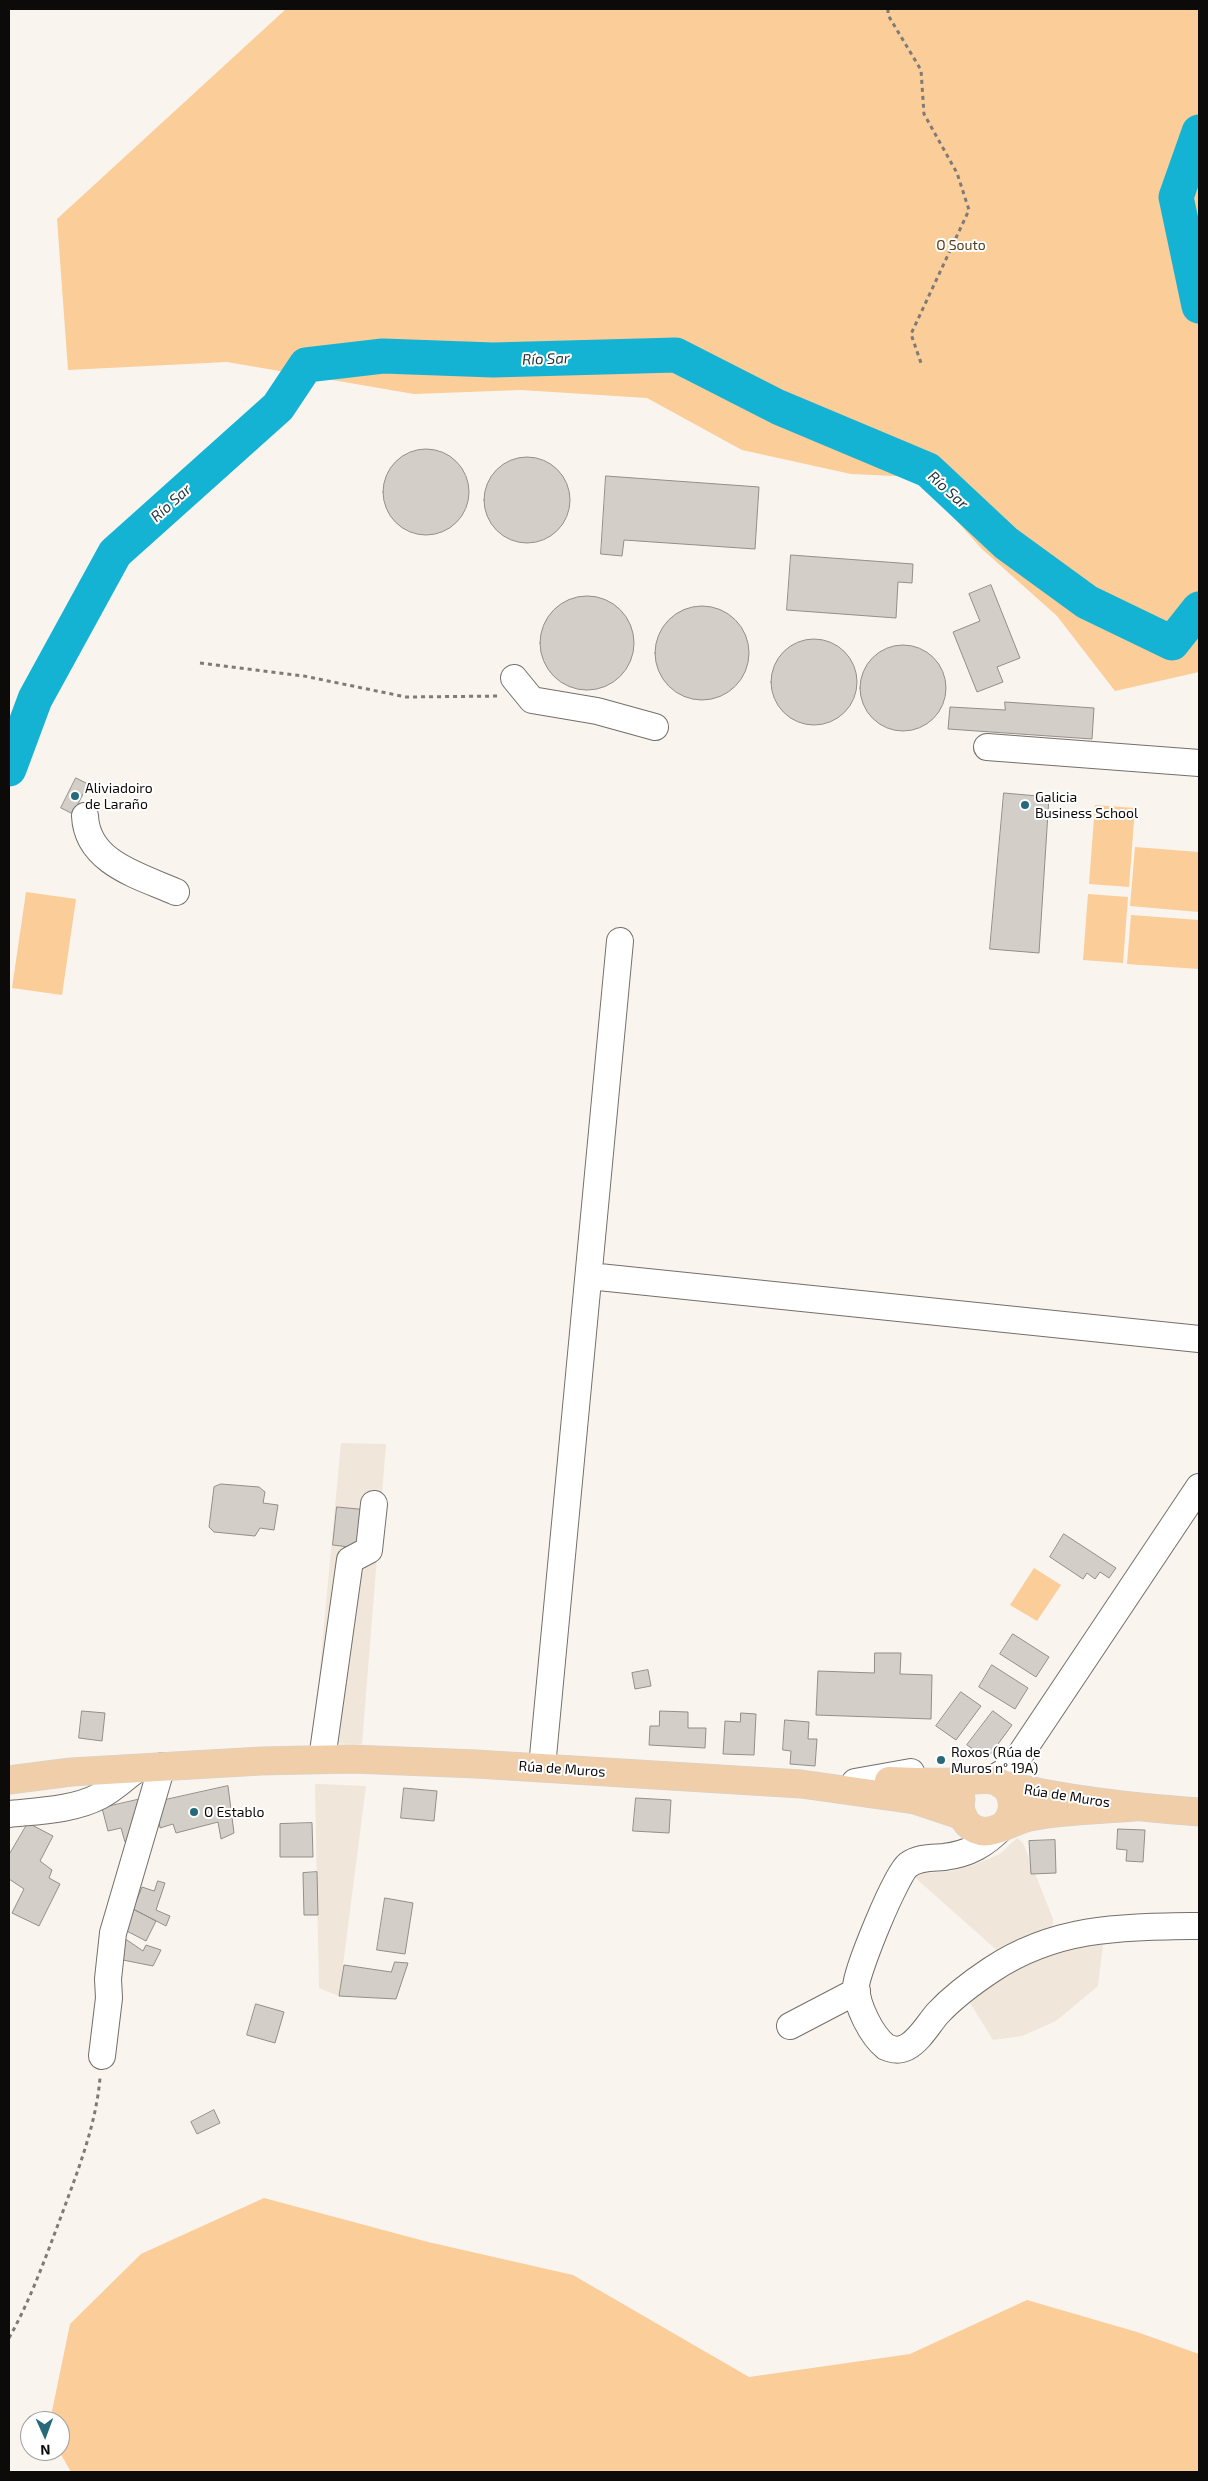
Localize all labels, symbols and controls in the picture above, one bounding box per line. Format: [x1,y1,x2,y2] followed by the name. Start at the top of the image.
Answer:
[936,237,986,253] park label: O Souto
[522,349,570,369] water label: Río Sar
[924,467,972,513] water label: Río Sar
[147,480,195,526] water label: Río Sar
[85,780,153,812] place label: Aliviadoiro de Laraño
[1035,789,1138,822] place label: Galicia Business School
[69,790,81,802] marker: Aliviadoiro de Laraño
[1019,799,1031,811] marker: Galicia Business School
[951,1744,1041,1776] place label: Roxos (Rúa de Muros n° 19A)
[935,1754,947,1766] marker: Roxos (Rúa de Muros n° 19A)
[518,1758,606,1780] street label: Rúa de Muros
[1023,1781,1111,1811] street label: Rúa de Muros
[204,1804,265,1820] place label: O Establo
[188,1806,200,1818] marker: O Establo
[20,2411,70,2461] north arrow
[40,2442,51,2459] text: N

